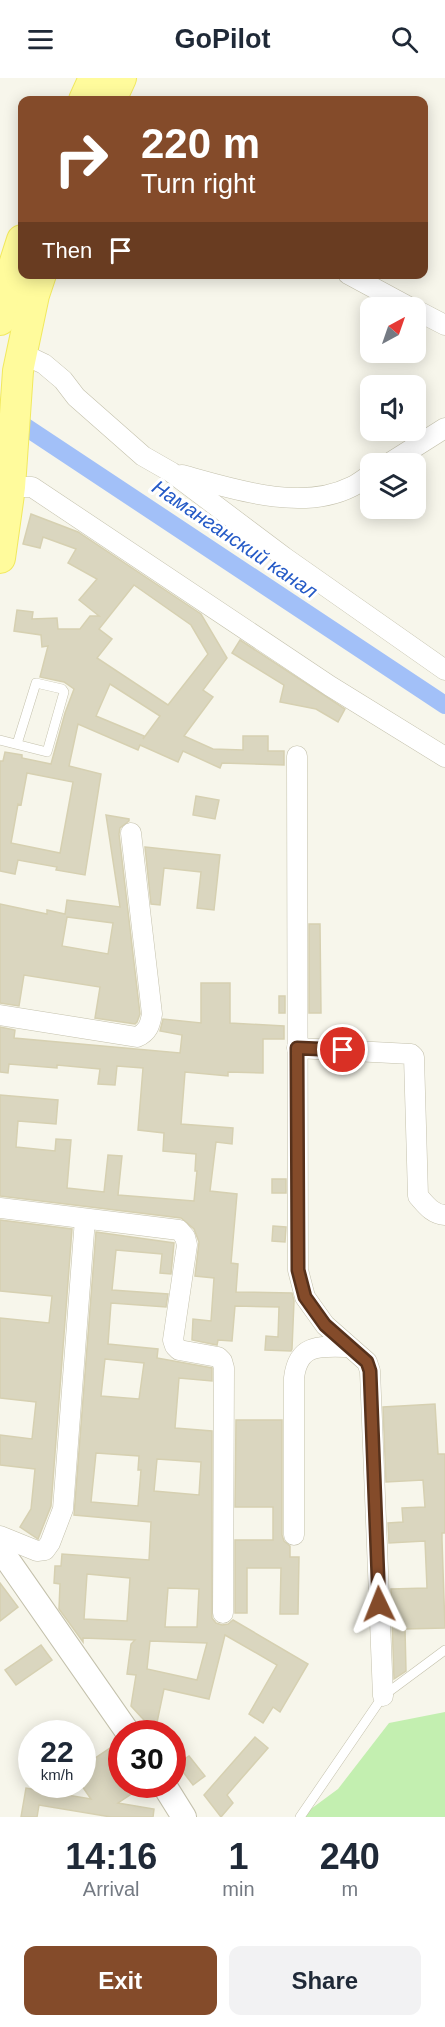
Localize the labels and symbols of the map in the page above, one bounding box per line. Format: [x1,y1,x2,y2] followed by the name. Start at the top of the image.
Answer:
[360,297,426,363] north arrow
[148,476,322,602] water label: Наманганский канал
[317,1024,368,1075] pin
[347,1572,411,1636] position arrow
[108,1720,186,1798] speed limit sign: 30

